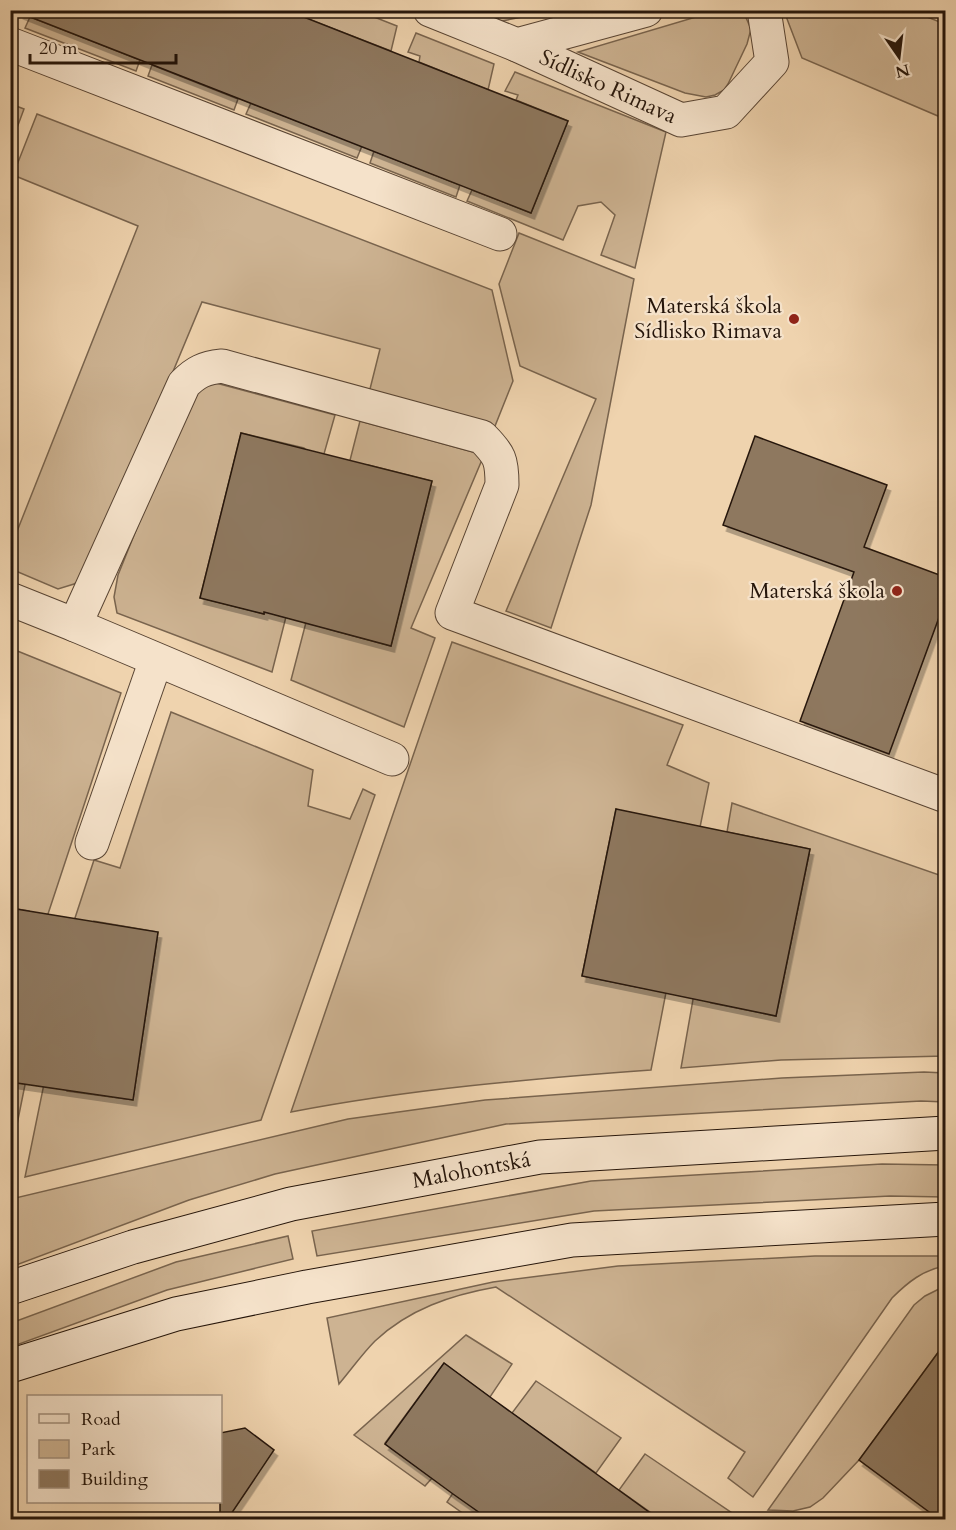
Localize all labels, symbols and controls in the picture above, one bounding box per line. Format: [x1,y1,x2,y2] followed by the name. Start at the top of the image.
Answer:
[30,27,176,65] scale bar
[869,27,929,87] north arrow
[39,36,78,61] text: 20 m
[534,42,682,131] street label: Sídlisko Rimava
[893,58,912,83] text: N
[634,291,782,346] place label: Materská škola Sídlisko Rimava
[787,312,801,326] marker: Materská škola Sídlisko Rimava
[749,576,885,606] place label: Materská škola
[890,584,904,598] marker: Materská škola
[410,1144,534,1196] street label: Malohontská
[27,1395,222,1503] legend
[81,1407,121,1432] text: Road
[81,1437,116,1462] text: Park
[81,1467,149,1492] text: Building

